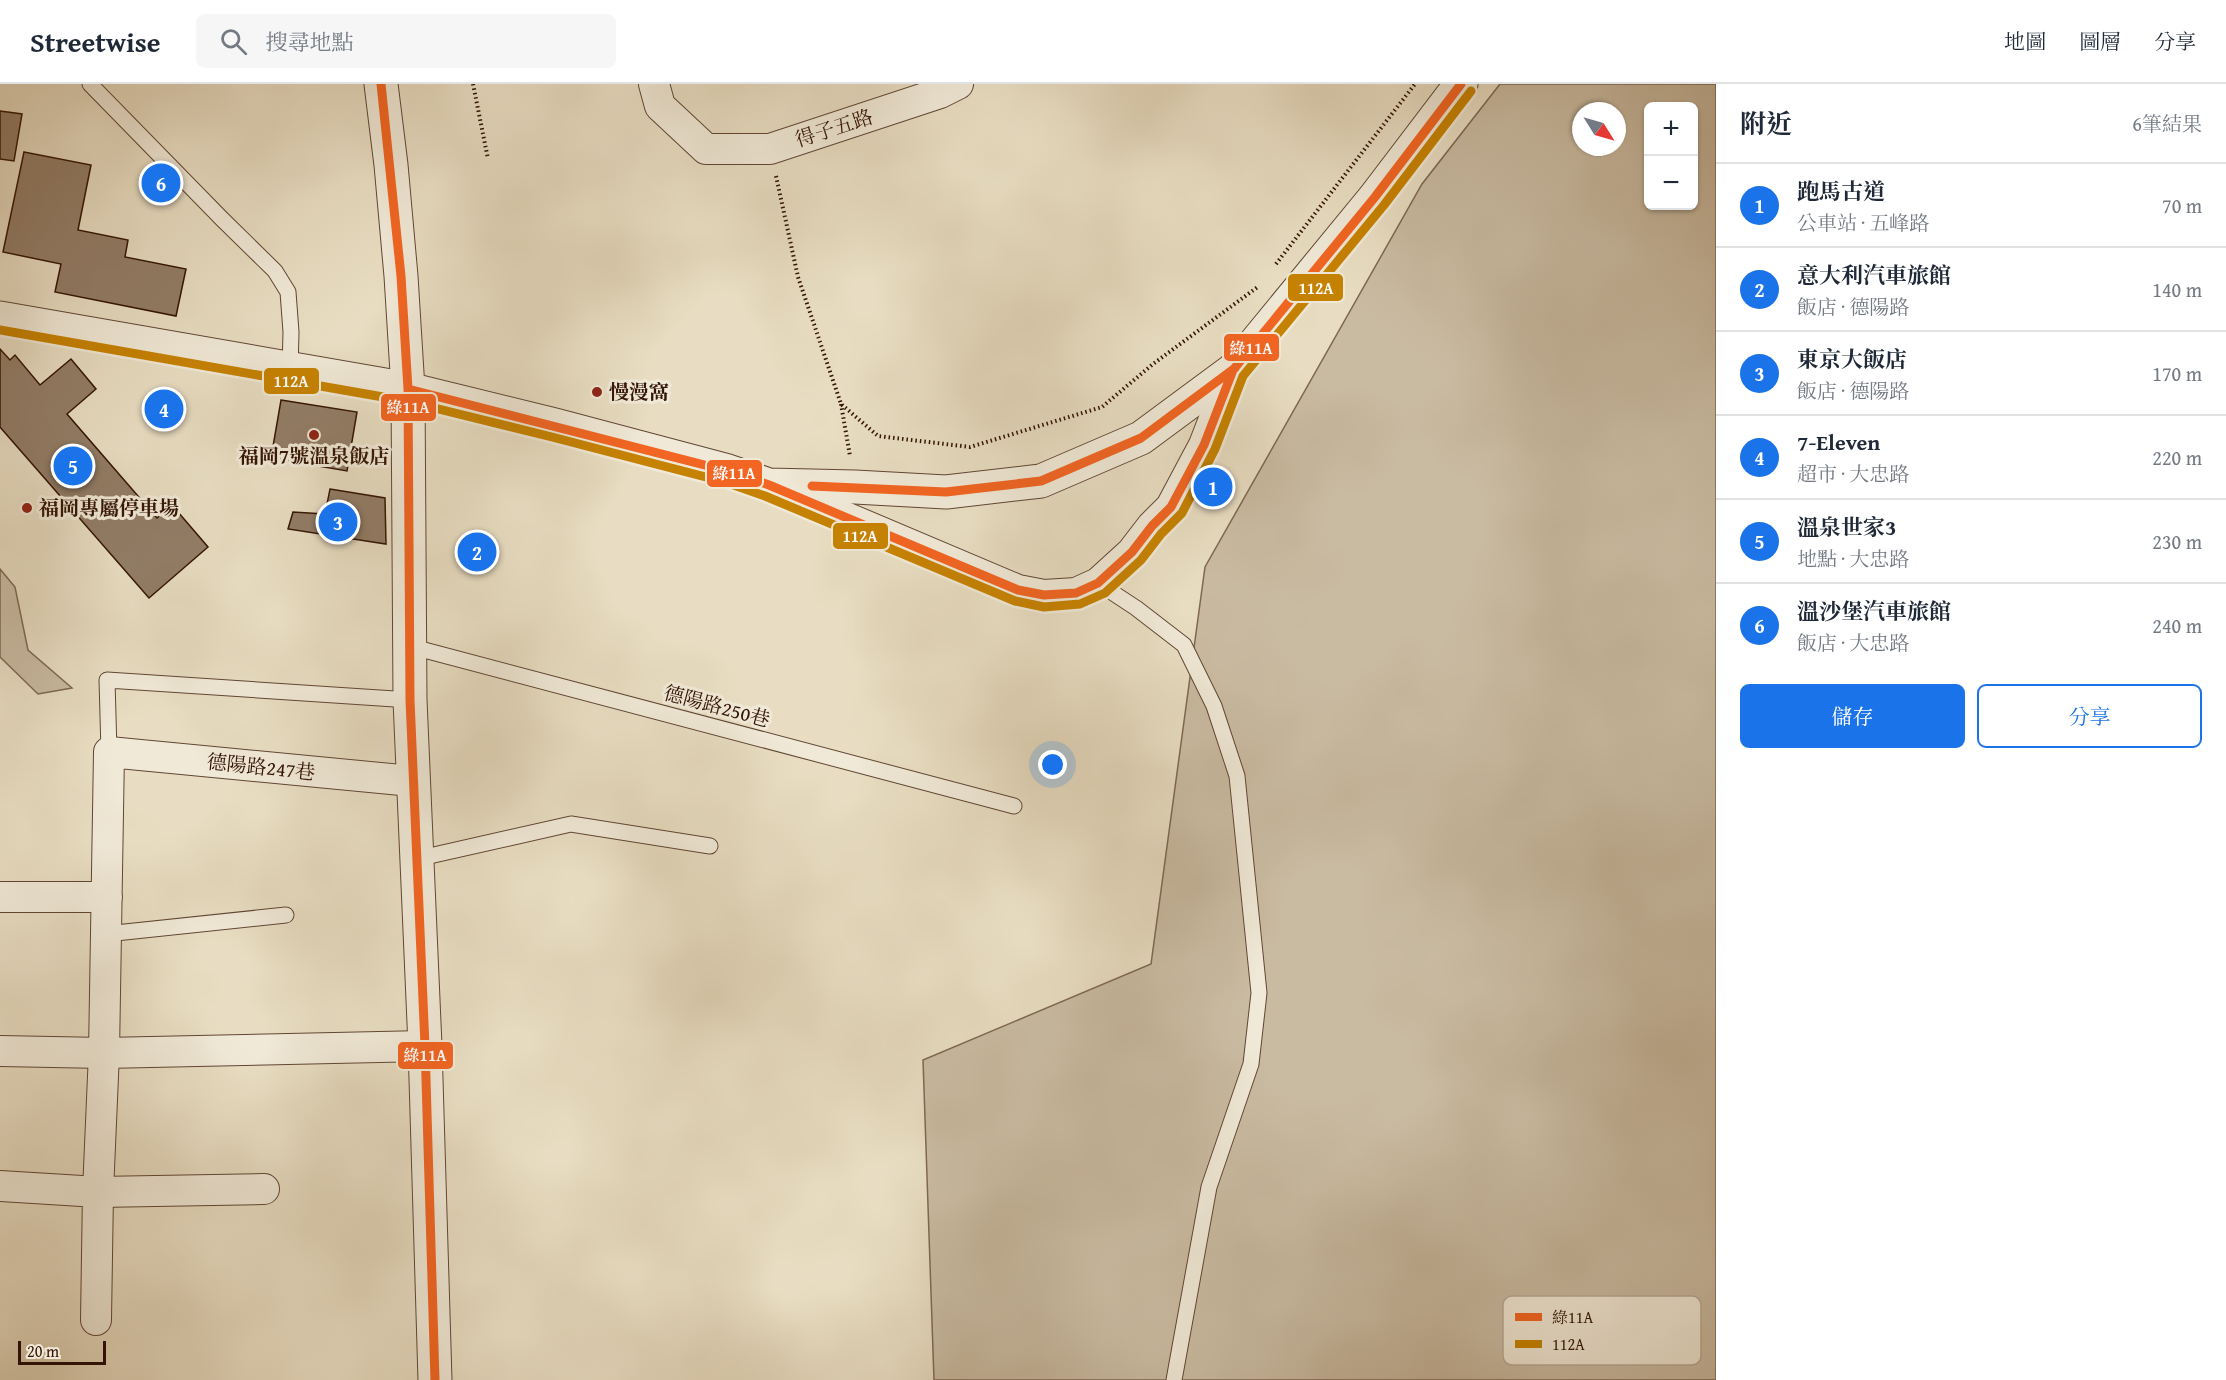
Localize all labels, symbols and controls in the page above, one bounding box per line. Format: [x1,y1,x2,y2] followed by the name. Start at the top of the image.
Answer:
[196,14,616,68] search box
[30,21,160,62] text: Streetwise
[217,25,250,58] icon: search
[265,26,354,58] text: 搜尋地點
[2004,26,2046,57] text: 地圖
[2079,26,2121,57] text: 圖層
[2154,26,2196,57] text: 分享
[791,101,876,154] street label: 得子五路
[1572,102,1626,156] north arrow
[1644,102,1698,210] map controls
[1644,102,1698,156] button: +
[1740,104,1792,143] text: 附近
[2132,109,2202,138] text: 6筆結果
[1644,156,1698,210] button: −
[142,160,180,206] pin: 6
[1797,175,1885,207] text: 跑馬古道
[1754,191,1765,220] text: 1
[2162,191,2202,220] text: 70 m
[1797,208,1929,237] text: 公車站 · 五峰路
[1797,259,1951,291] text: 意大利汽車旅館
[1287,273,1344,302] line badge: 112A
[1754,275,1765,304] text: 2
[2152,275,2202,304] text: 140 m
[1298,276,1334,300] text: 112A
[1797,292,1909,321] text: 飯店 · 德陽路
[1223,333,1280,362] line badge: 綠11A
[1230,336,1273,360] text: 綠11A
[1797,343,1907,375] text: 東京大飯店
[1754,359,1765,388] text: 3
[2152,359,2202,388] text: 170 m
[263,367,320,395] line badge: 112A
[273,369,309,393] text: 112A
[1797,376,1909,405] text: 飯店 · 德陽路
[609,377,669,406] place label: 慢漫窩
[590,385,604,399] marker: 慢漫窩
[144,386,184,432] pin: 4
[380,393,437,422] line badge: 綠11A
[387,395,430,419] text: 綠11A
[1797,426,1880,458] text: 7-Eleven
[307,428,321,442] marker: 福岡7號溫泉飯店
[239,441,389,470] place label: 福岡7號溫泉飯店
[1754,443,1765,472] text: 4
[2152,443,2202,472] text: 220 m
[54,444,92,488] pin: 5
[706,459,763,488] line badge: 綠11A
[1797,459,1909,488] text: 超市 · 大忠路
[713,461,756,485] text: 綠11A
[1194,464,1232,510] pin: 1
[39,493,179,522] place label: 福岡專屬停車場
[318,500,358,544] pin: 3
[20,501,34,515] marker: 福岡專屬停車場
[1797,511,1896,543] text: 溫泉世家3
[832,522,889,550] line badge: 112A
[842,524,878,548] text: 112A
[1754,527,1765,556] text: 5
[2152,527,2202,556] text: 230 m
[458,530,496,574] pin: 2
[1797,544,1909,573] text: 地點 · 大忠路
[1797,595,1951,627] text: 溫沙堡汽車旅館
[1754,611,1765,640] text: 6
[2152,611,2202,640] text: 240 m
[1797,628,1909,657] text: 飯店 · 大忠路
[661,677,773,734] street label: 德陽路250巷
[1740,684,1965,748] button: 儲存
[1977,684,2202,748] button: 分享
[205,746,317,787] street label: 德陽路247巷
[1038,750,1067,779] your location
[397,1041,454,1070] line badge: 綠11A
[404,1043,447,1067] text: 綠11A
[1503,1296,1701,1365] legend
[1552,1305,1593,1329] text: 綠11A
[1552,1332,1585,1356] text: 112A
[18,1338,106,1366] scale bar
[27,1339,59,1363] text: 20 m

